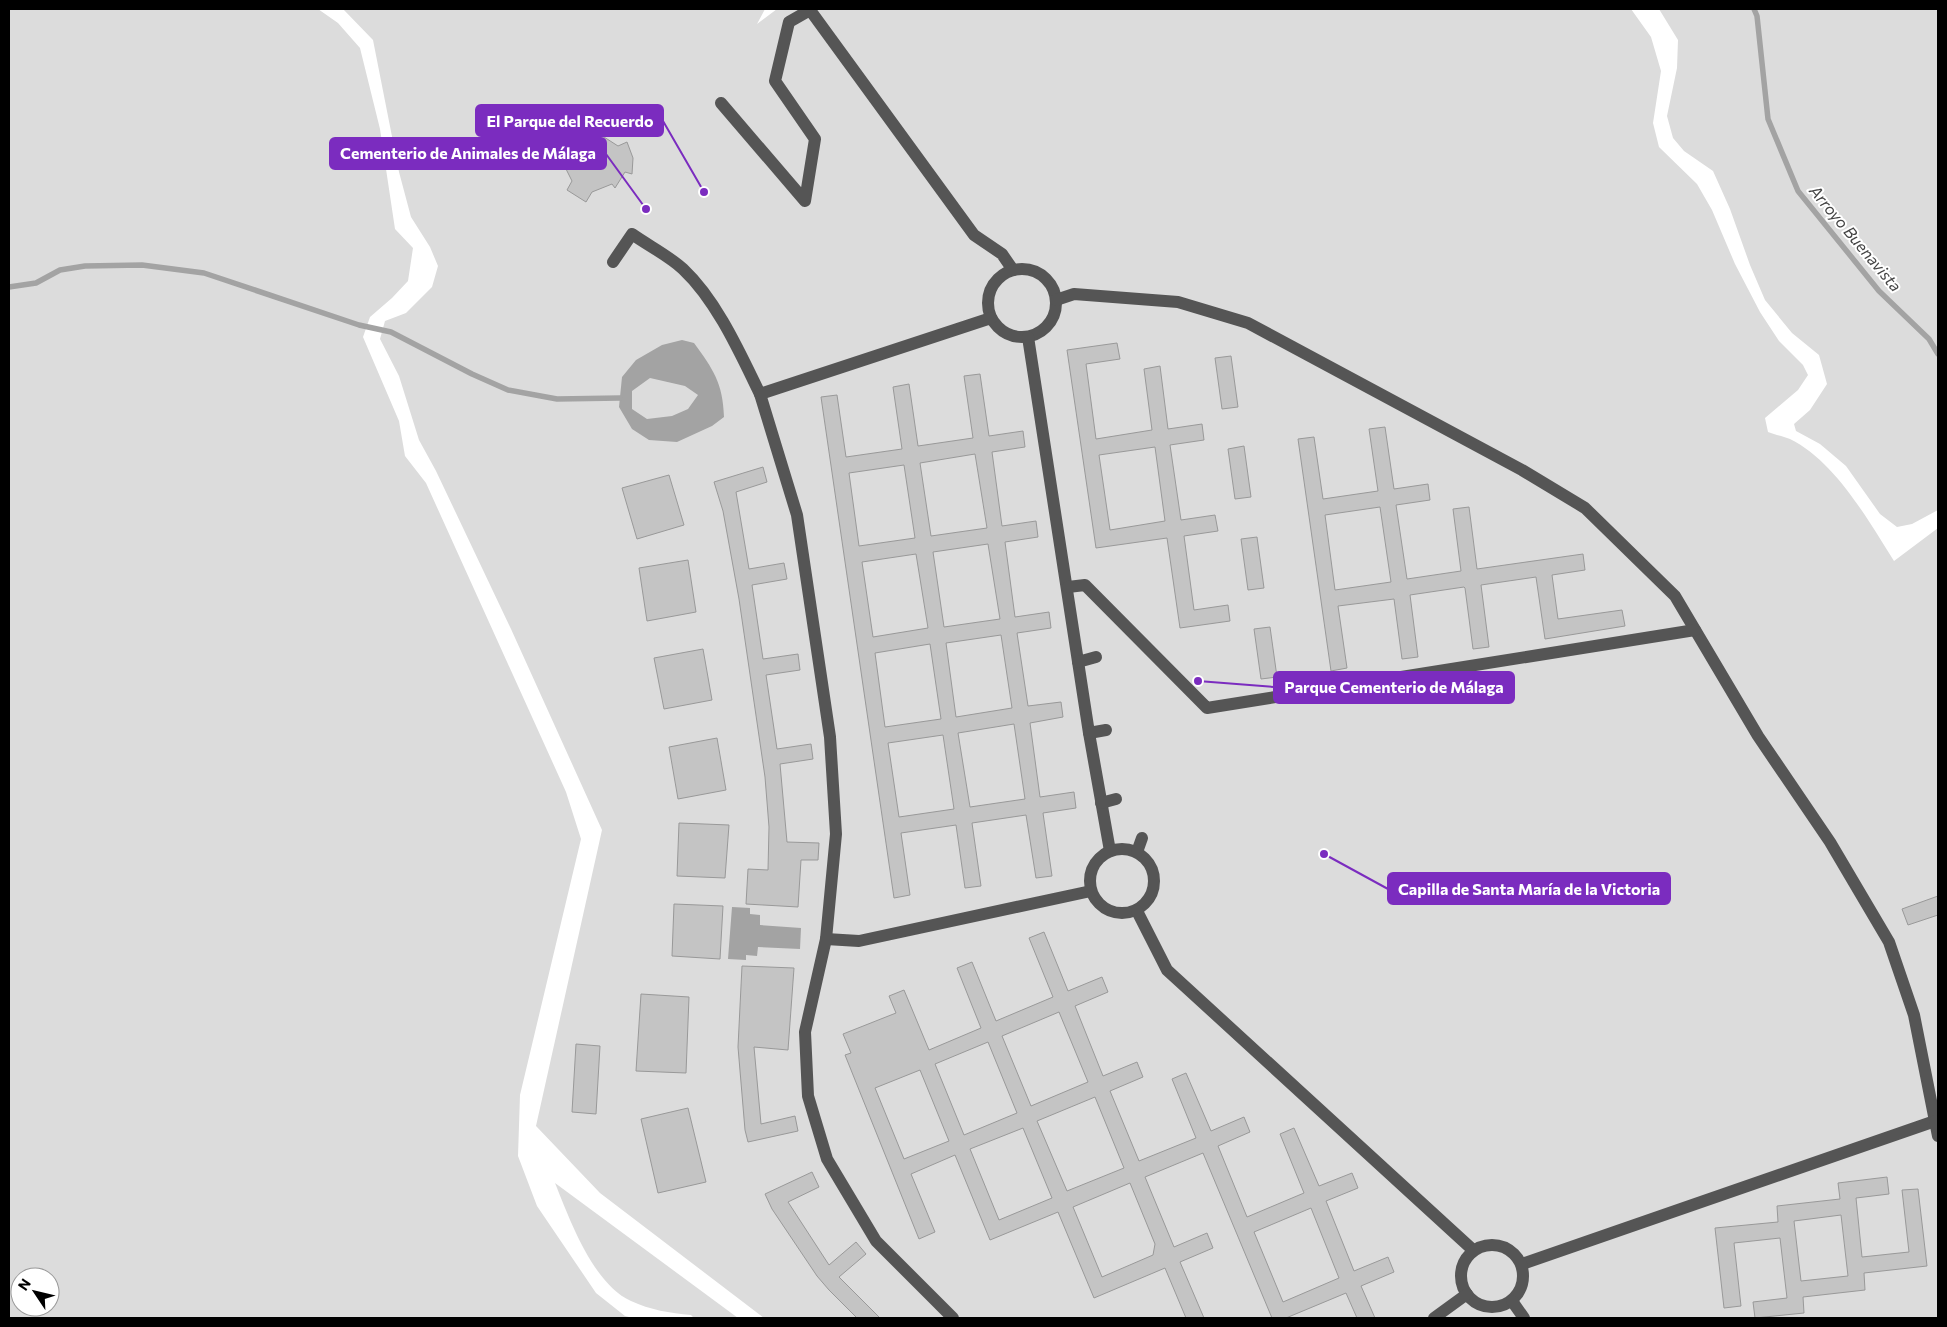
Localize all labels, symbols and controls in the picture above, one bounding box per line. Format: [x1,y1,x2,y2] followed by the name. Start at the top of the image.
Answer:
[476,105,663,136] callout: El Parque del Recuerdo
[487,111,654,130] text: El Parque del Recuerdo
[330,138,606,169] callout: Cementerio de Animales de Málaga
[340,143,596,162] text: Cementerio de Animales de Málaga
[1805,180,1906,295] water label: Arroyo Buenavista
[1274,672,1514,703] callout: Parque Cementerio de Málaga
[1284,677,1504,696] text: Parque Cementerio de Málaga
[1388,873,1670,904] callout: Capilla de Santa María de la Victoria
[1398,879,1660,898] text: Capilla de Santa María de la Victoria
[10,1267,60,1317] north arrow
[14,1275,34,1293] text: N

